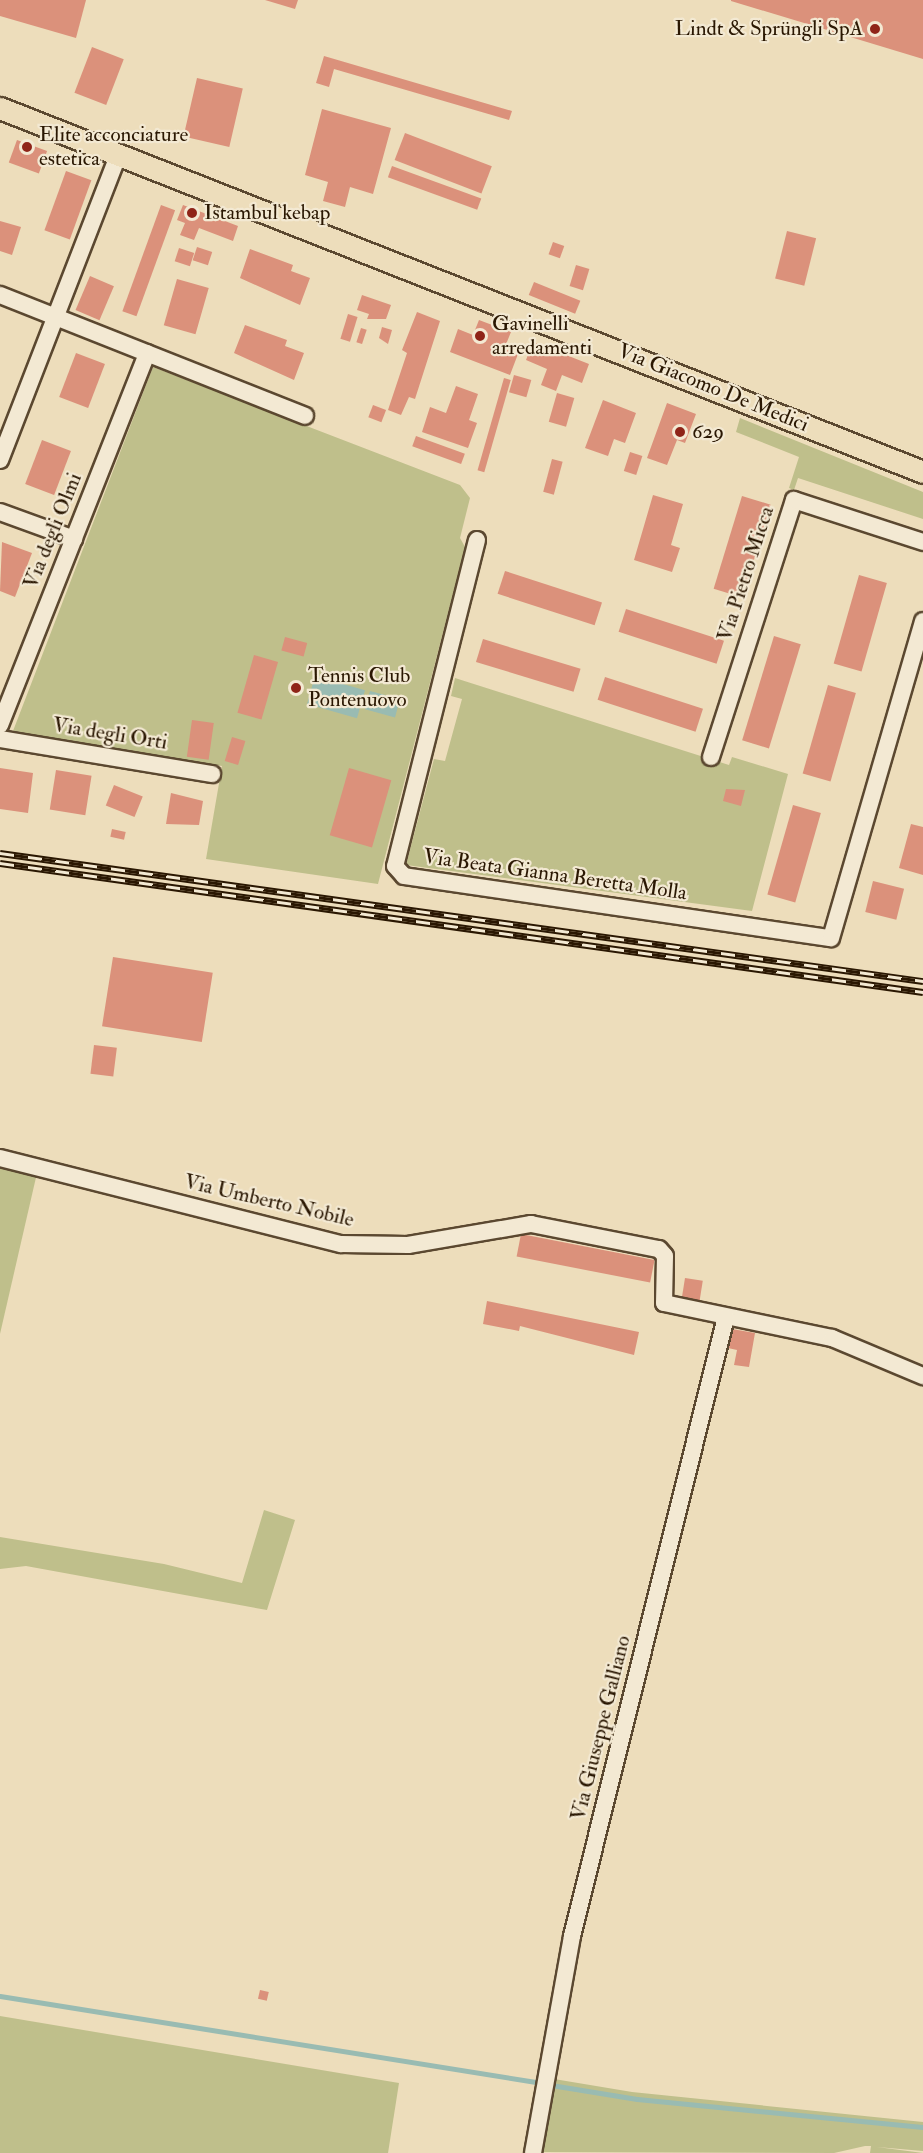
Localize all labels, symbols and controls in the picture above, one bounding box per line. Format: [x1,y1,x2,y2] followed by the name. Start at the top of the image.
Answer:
[675,16,863,42] place label: Lindt & Sprüngli SpA
[868,22,882,36] marker: Lindt & Sprüngli SpA
[39,122,188,172] place label: Elite acconciature estetica
[20,140,34,154] marker: Elite acconciature estetica
[204,200,330,226] place label: Istambul kebap
[185,206,199,220] marker: Istambul kebap
[492,311,592,361] place label: Gavinelli arredamenti
[473,329,487,343] marker: Gavinelli arredamenti
[614,338,812,438] street label: Via Giacomo De Medici
[692,419,724,445] place label: 629
[673,425,687,439] marker: 629
[18,469,88,593] street label: Via degli Olmi
[712,503,780,645] street label: Via Pietro Micca
[308,663,410,713] place label: Tennis Club Pontenuovo
[289,681,303,695] marker: Tennis Club Pontenuovo
[51,713,169,755] street label: Via degli Orti
[421,844,689,906] street label: Via Beata Gianna Beretta Molla
[182,1169,356,1233] street label: Via Umberto Nobile
[566,1633,636,1823] street label: Via Giuseppe Galliano

